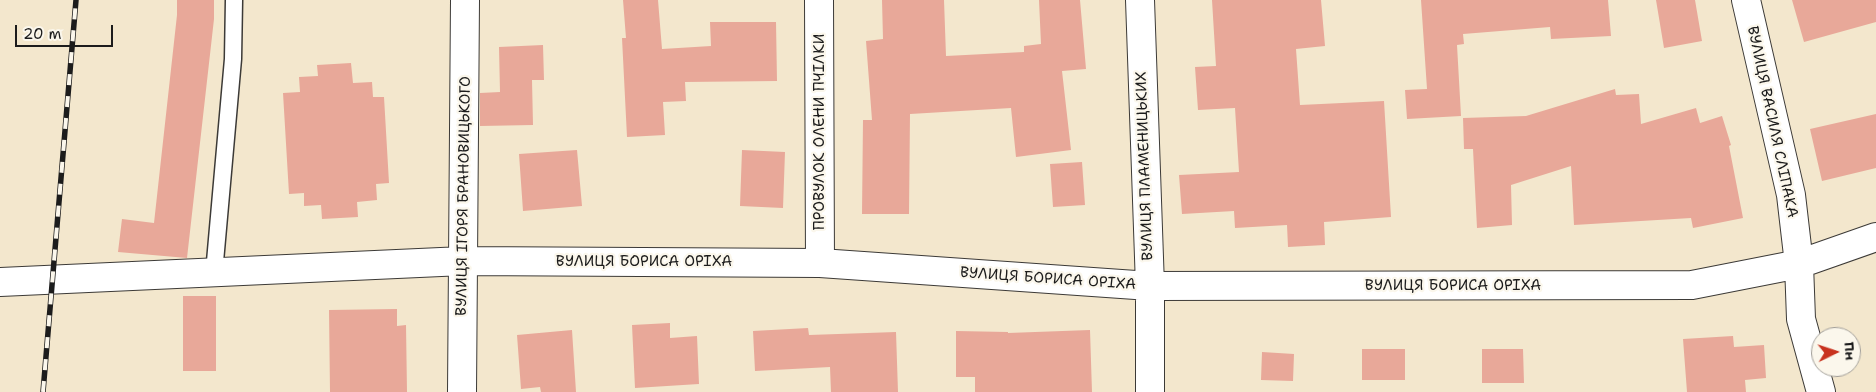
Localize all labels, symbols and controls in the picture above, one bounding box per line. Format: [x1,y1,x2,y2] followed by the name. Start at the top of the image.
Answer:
[18,15,115,47] scale bar
[23,24,62,44] text: 20 m
[1743,24,1801,220] street label: ВУЛИЦЯ ВАСИЛЯ СЛІПАКА
[811,34,829,230] street label: ПРОВУЛОК ОЛЕНИ ПЧІЛКИ
[1133,71,1157,261] street label: ВУЛИЦЯ ПЛАМЕНИЦЬКИХ
[453,76,475,316] street label: ВУЛИЦЯ ІГОРЯ БРАНОВИЦЬКОГО
[556,253,732,271] street label: ВУЛИЦЯ БОРИСА ОРІХА
[959,264,1137,294] street label: ВУЛИЦЯ БОРИСА ОРІХА
[1365,277,1541,295] street label: ВУЛИЦЯ БОРИСА ОРІХА
[1811,327,1861,377] north arrow
[1840,341,1860,361] text: Пн

